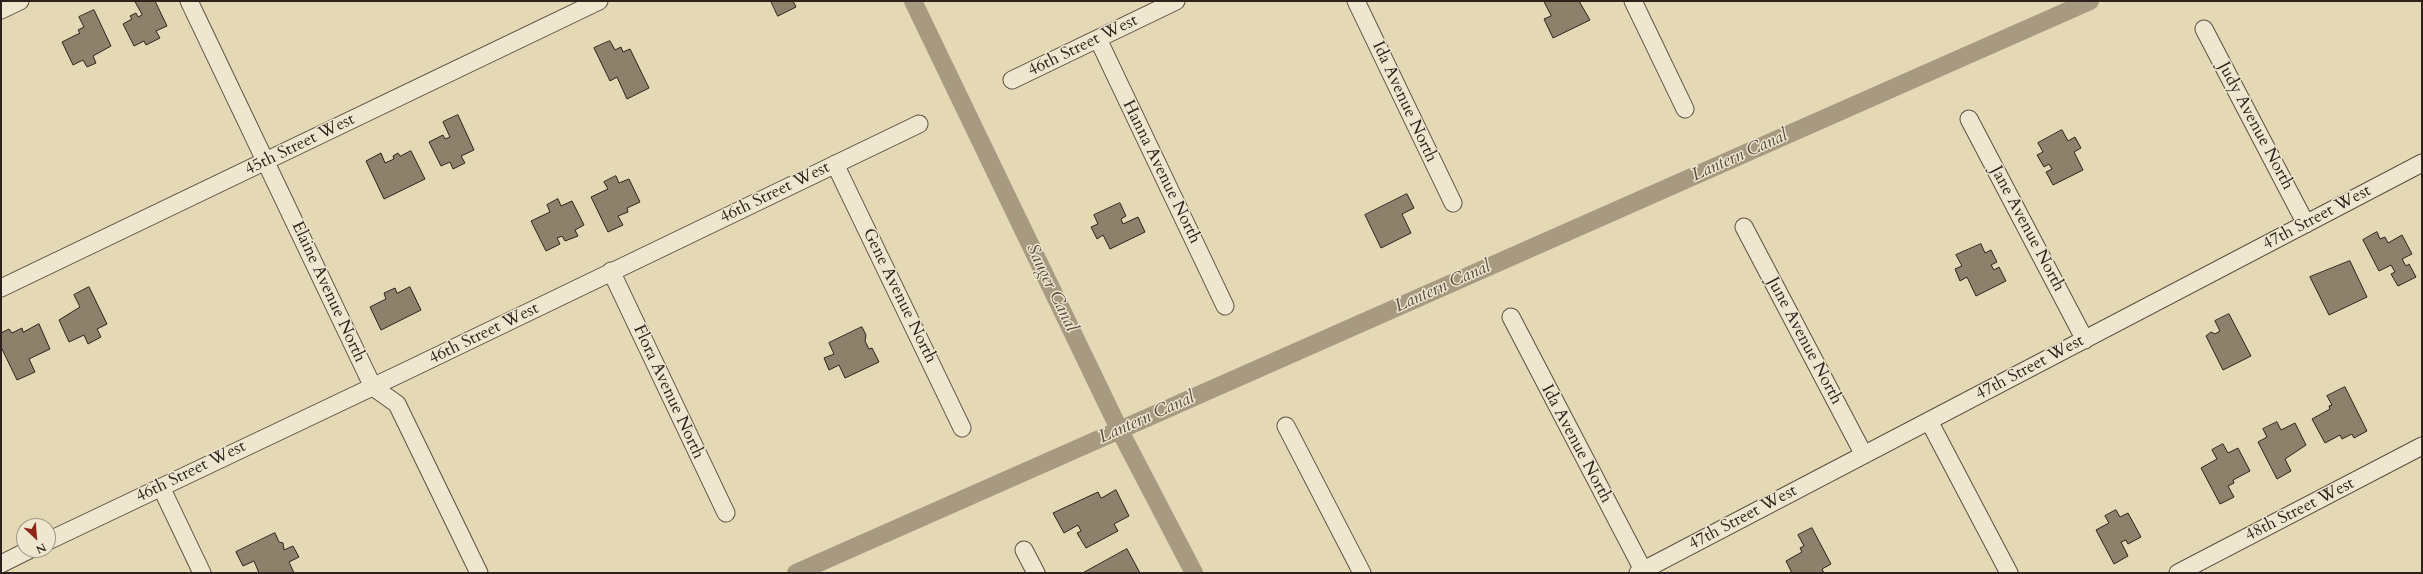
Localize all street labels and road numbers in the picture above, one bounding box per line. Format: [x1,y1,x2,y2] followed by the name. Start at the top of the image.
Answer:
[1025,11,1141,81] street label: 46th Street West
[1367,38,1441,166] street label: Ida Avenue North
[2213,59,2297,193] street label: Judy Avenue North
[1117,97,1205,247] street label: Hanna Avenue North
[242,110,358,180] street label: 45th Street West
[717,158,833,228] street label: 46th Street West
[1985,163,2069,295] street label: Jane Avenue North
[2259,181,2375,255] street label: 47th Street West
[286,218,370,366] street label: Elaine Avenue North
[858,225,940,367] street label: Gene Avenue North
[1762,274,1846,408] street label: June Avenue North
[426,299,542,369] street label: 46th Street West
[628,322,708,462] street label: Flora Avenue North
[1972,331,2088,405] street label: 47th Street West
[1536,381,1616,507] street label: Ida Avenue North
[133,437,249,507] street label: 46th Street West
[2242,474,2358,546] street label: 48th Street West
[1685,481,1801,555] street label: 47th Street West

